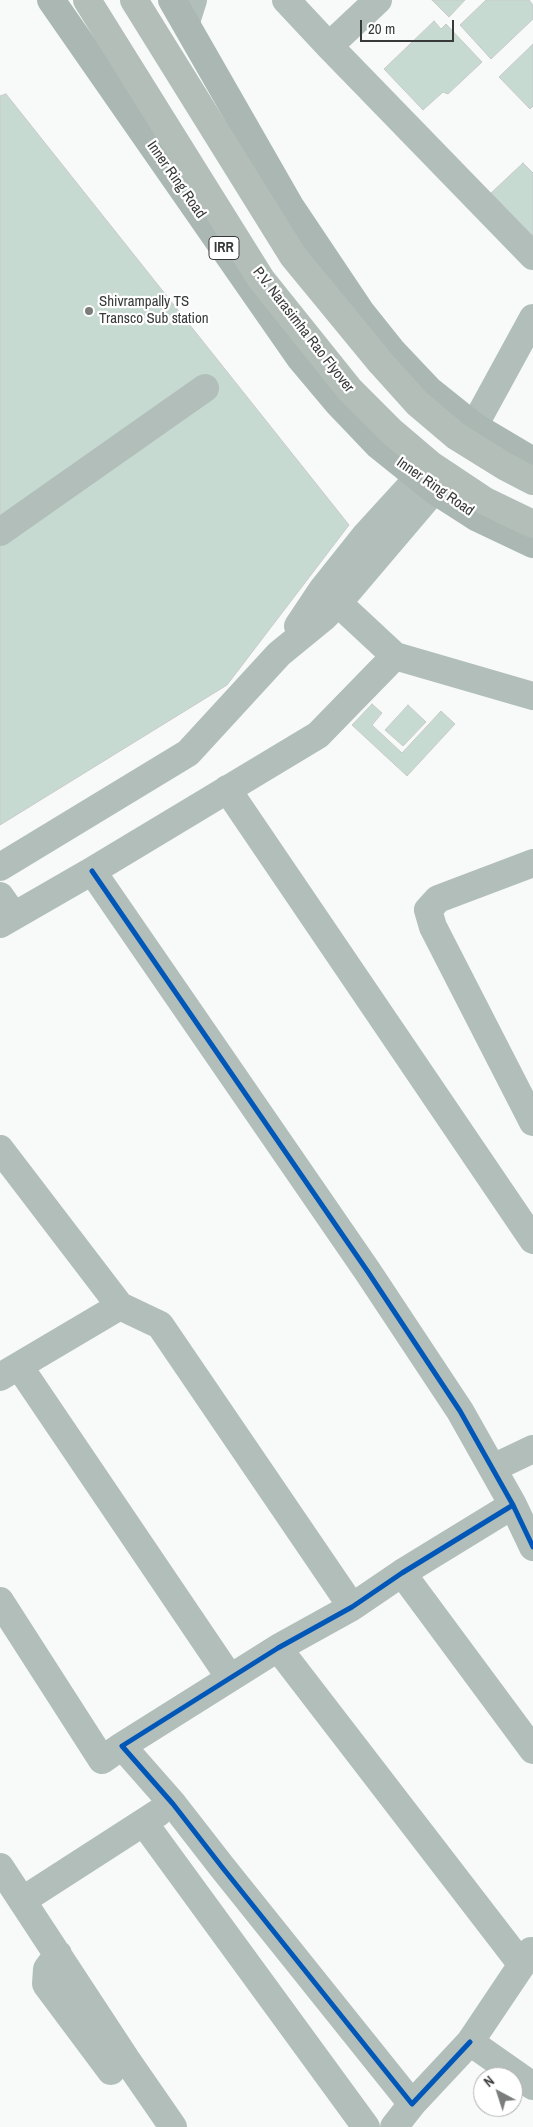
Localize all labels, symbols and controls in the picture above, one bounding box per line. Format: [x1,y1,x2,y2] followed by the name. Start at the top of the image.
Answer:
[363,10,457,42] scale bar
[368,18,395,39] text: 20 m
[143,138,209,222] street label: Inner Ring Road
[209,237,239,260] road number: IRR
[249,264,357,396] street label: P.V. Narasimha Rao Flyover
[99,293,209,328] place label: Shivrampally TS Transco Sub station
[83,305,95,317] marker: Shivrampally TS Transco Sub station
[393,454,477,520] street label: Inner Ring Road
[473,2067,523,2117] north arrow
[480,2072,498,2091] text: N

